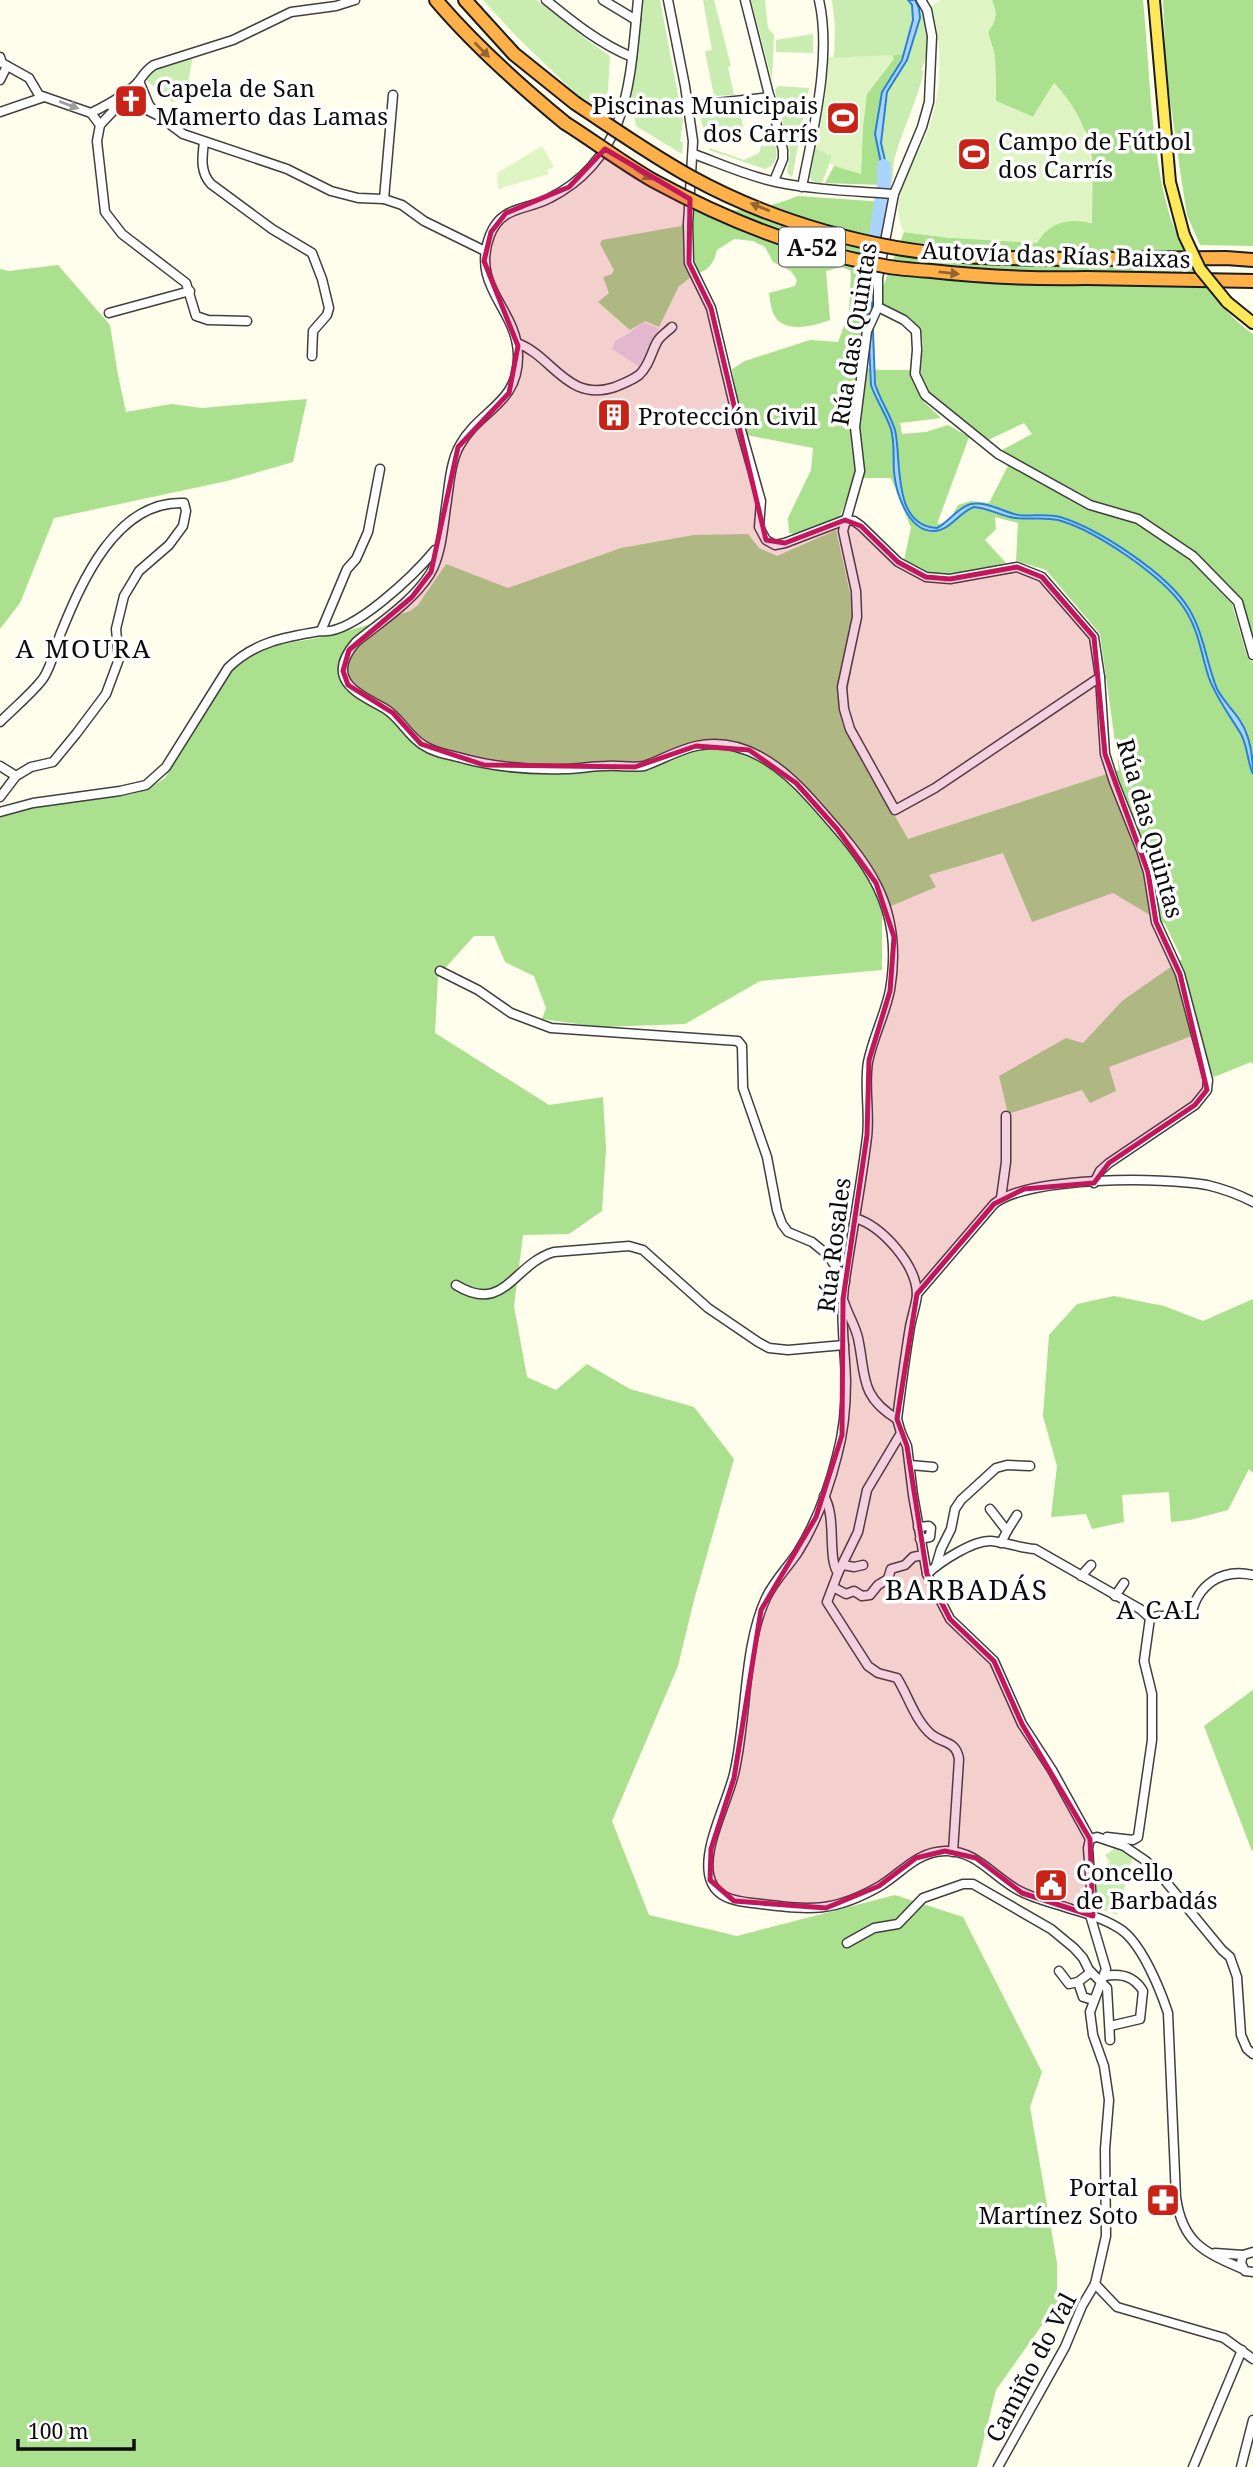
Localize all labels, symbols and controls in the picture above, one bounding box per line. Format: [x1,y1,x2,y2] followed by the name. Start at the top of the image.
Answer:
[474,42,491,59] one-way arrow
[156,71,388,132] place label: Capela de San Mamerto das Lamas
[112,82,150,120] church icon: Capela de San Mamerto das Lamas
[592,88,818,149] place label: Piscinas Municipais dos Carrís
[58,99,79,110] one-way arrow
[824,99,862,137] sports icon: Piscinas Municipais dos Carrís
[998,124,1192,185] place label: Campo de Fútbol dos Carrís
[955,135,993,173] sports icon: Campo de Fútbol dos Carrís
[633,167,652,180] one-way arrow
[750,202,771,213] one-way arrow
[779,228,845,266] road number: A-52
[921,233,1191,275] street label: Autovía das Rías Baixas
[822,240,884,428] street label: Rúa das Quintas
[938,268,960,279] one-way arrow
[595,396,633,434] building icon: Protección Civil
[638,399,818,432] place label: Protección Civil
[16,630,152,666] district label: A MOURA
[1110,735,1192,921] street label: Rúa das Quintas
[808,1176,858,1314] street label: Rúa Rosales
[885,1570,1049,1608] district label: BARBADÁS
[1116,1591,1202,1627] district label: A CAL
[1076,1855,1218,1916] place label: Concello de Barbadás
[1032,1866,1070,1904] public building icon: Concello de Barbadás
[979,2170,1139,2231] place label: Portal Martínez Soto
[1144,2181,1182,2219] pharmacy icon: Portal Martínez Soto
[977,2286,1083,2447] street label: Camiño do Val
[18,2408,133,2452] scale bar
[28,2417,89,2445] text: 100 m

